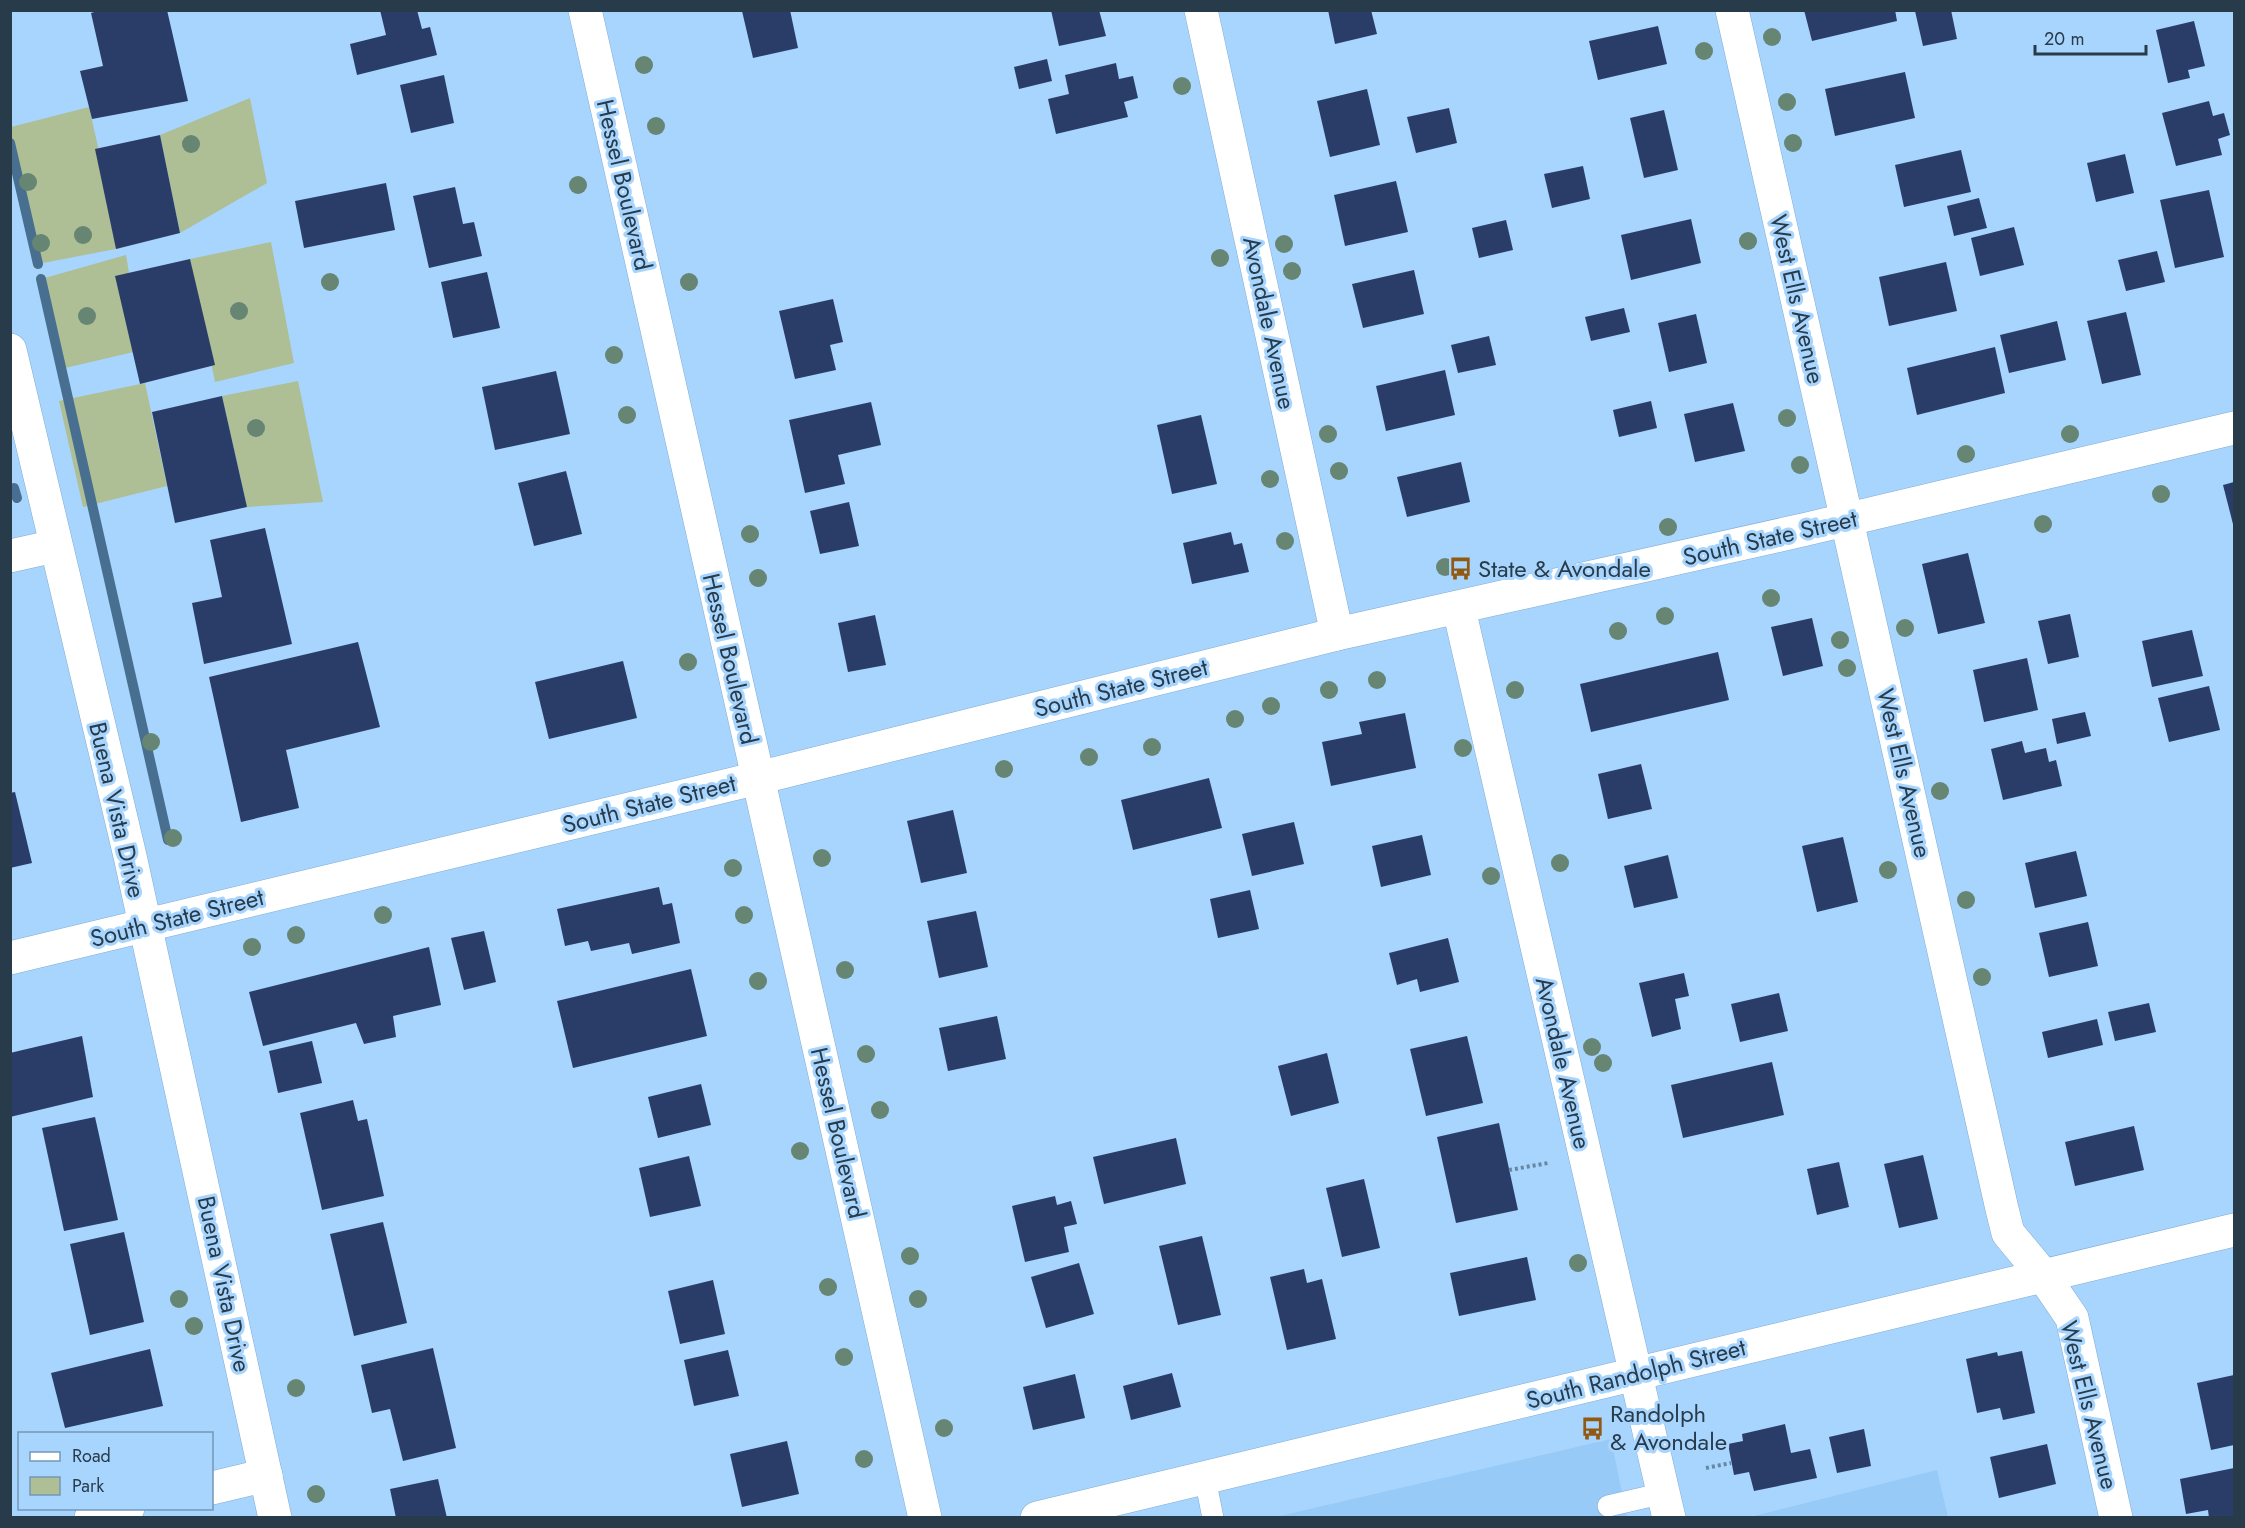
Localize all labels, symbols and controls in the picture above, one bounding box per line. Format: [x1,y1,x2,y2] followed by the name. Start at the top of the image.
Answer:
[2035,18,2146,56] scale bar
[2044,26,2084,52] text: 20 m
[588,96,661,274] street label: Hessel Boulevard
[1761,211,1834,387] street label: West Ells Avenue
[1234,233,1305,412] street label: Avondale Avenue
[1679,500,1861,575] street label: South State Street
[1478,551,1651,586] place label: State & Avondale
[1447,556,1473,582] bus stop icon: State & Avondale
[694,570,767,748] street label: Hessel Boulevard
[1031,649,1211,726] street label: South State Street
[1868,685,1941,861] street label: West Ells Avenue
[80,719,155,901] street label: Buena Vista Drive
[559,765,739,842] street label: South State Street
[87,879,267,956] street label: South State Street
[1527,973,1600,1152] street label: Avondale Avenue
[802,1044,875,1222] street label: Hessel Boulevard
[189,1193,260,1375] street label: Buena Vista Drive
[2052,1317,2127,1493] street label: West Ells Avenue
[1522,1329,1750,1418] street label: South Randolph Street
[1610,1396,1727,1459] place label: Randolph & Avondale
[1579,1415,1605,1441] bus stop icon: Randolph & Avondale
[18,1432,213,1510] legend
[72,1443,111,1469] text: Road
[72,1473,104,1499] text: Park

